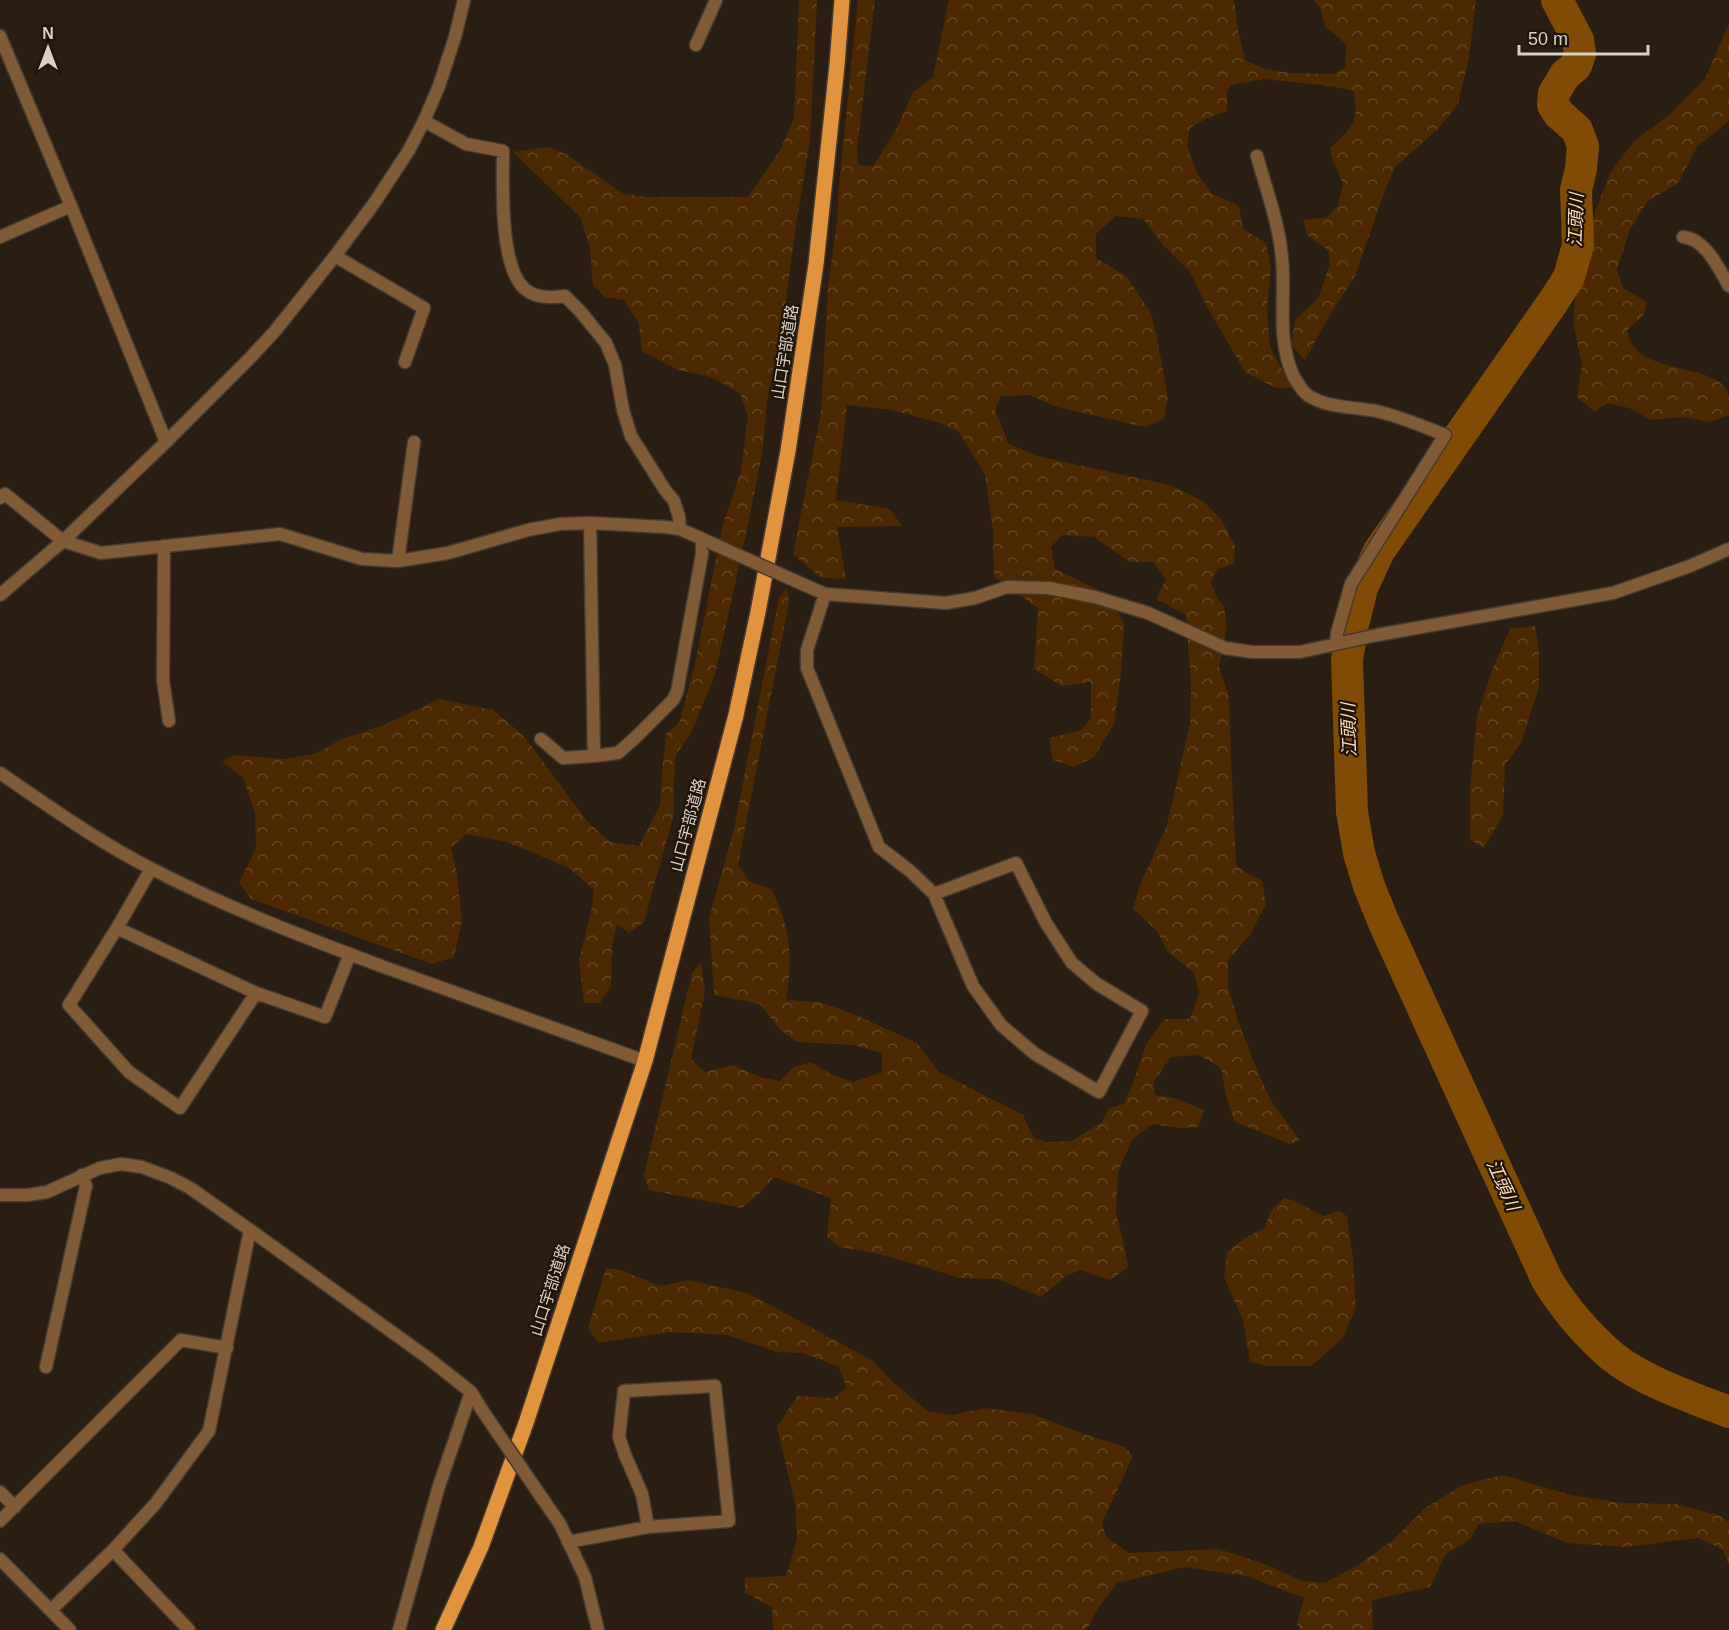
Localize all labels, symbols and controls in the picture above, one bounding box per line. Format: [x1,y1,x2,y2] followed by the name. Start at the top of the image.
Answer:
[18,18,78,78] north arrow
[1519,18,1648,56] scale bar
[42,25,54,42] text: N
[1528,29,1568,49] text: 50 m
[1565,191,1587,247] water label: 江頭川
[769,303,801,401] street label: 山口宇部道路
[1338,701,1360,757] water label: 江頭川
[667,776,709,874] street label: 山口宇部道路
[1483,1156,1524,1216] water label: 江頭川
[527,1242,573,1338] street label: 山口宇部道路

